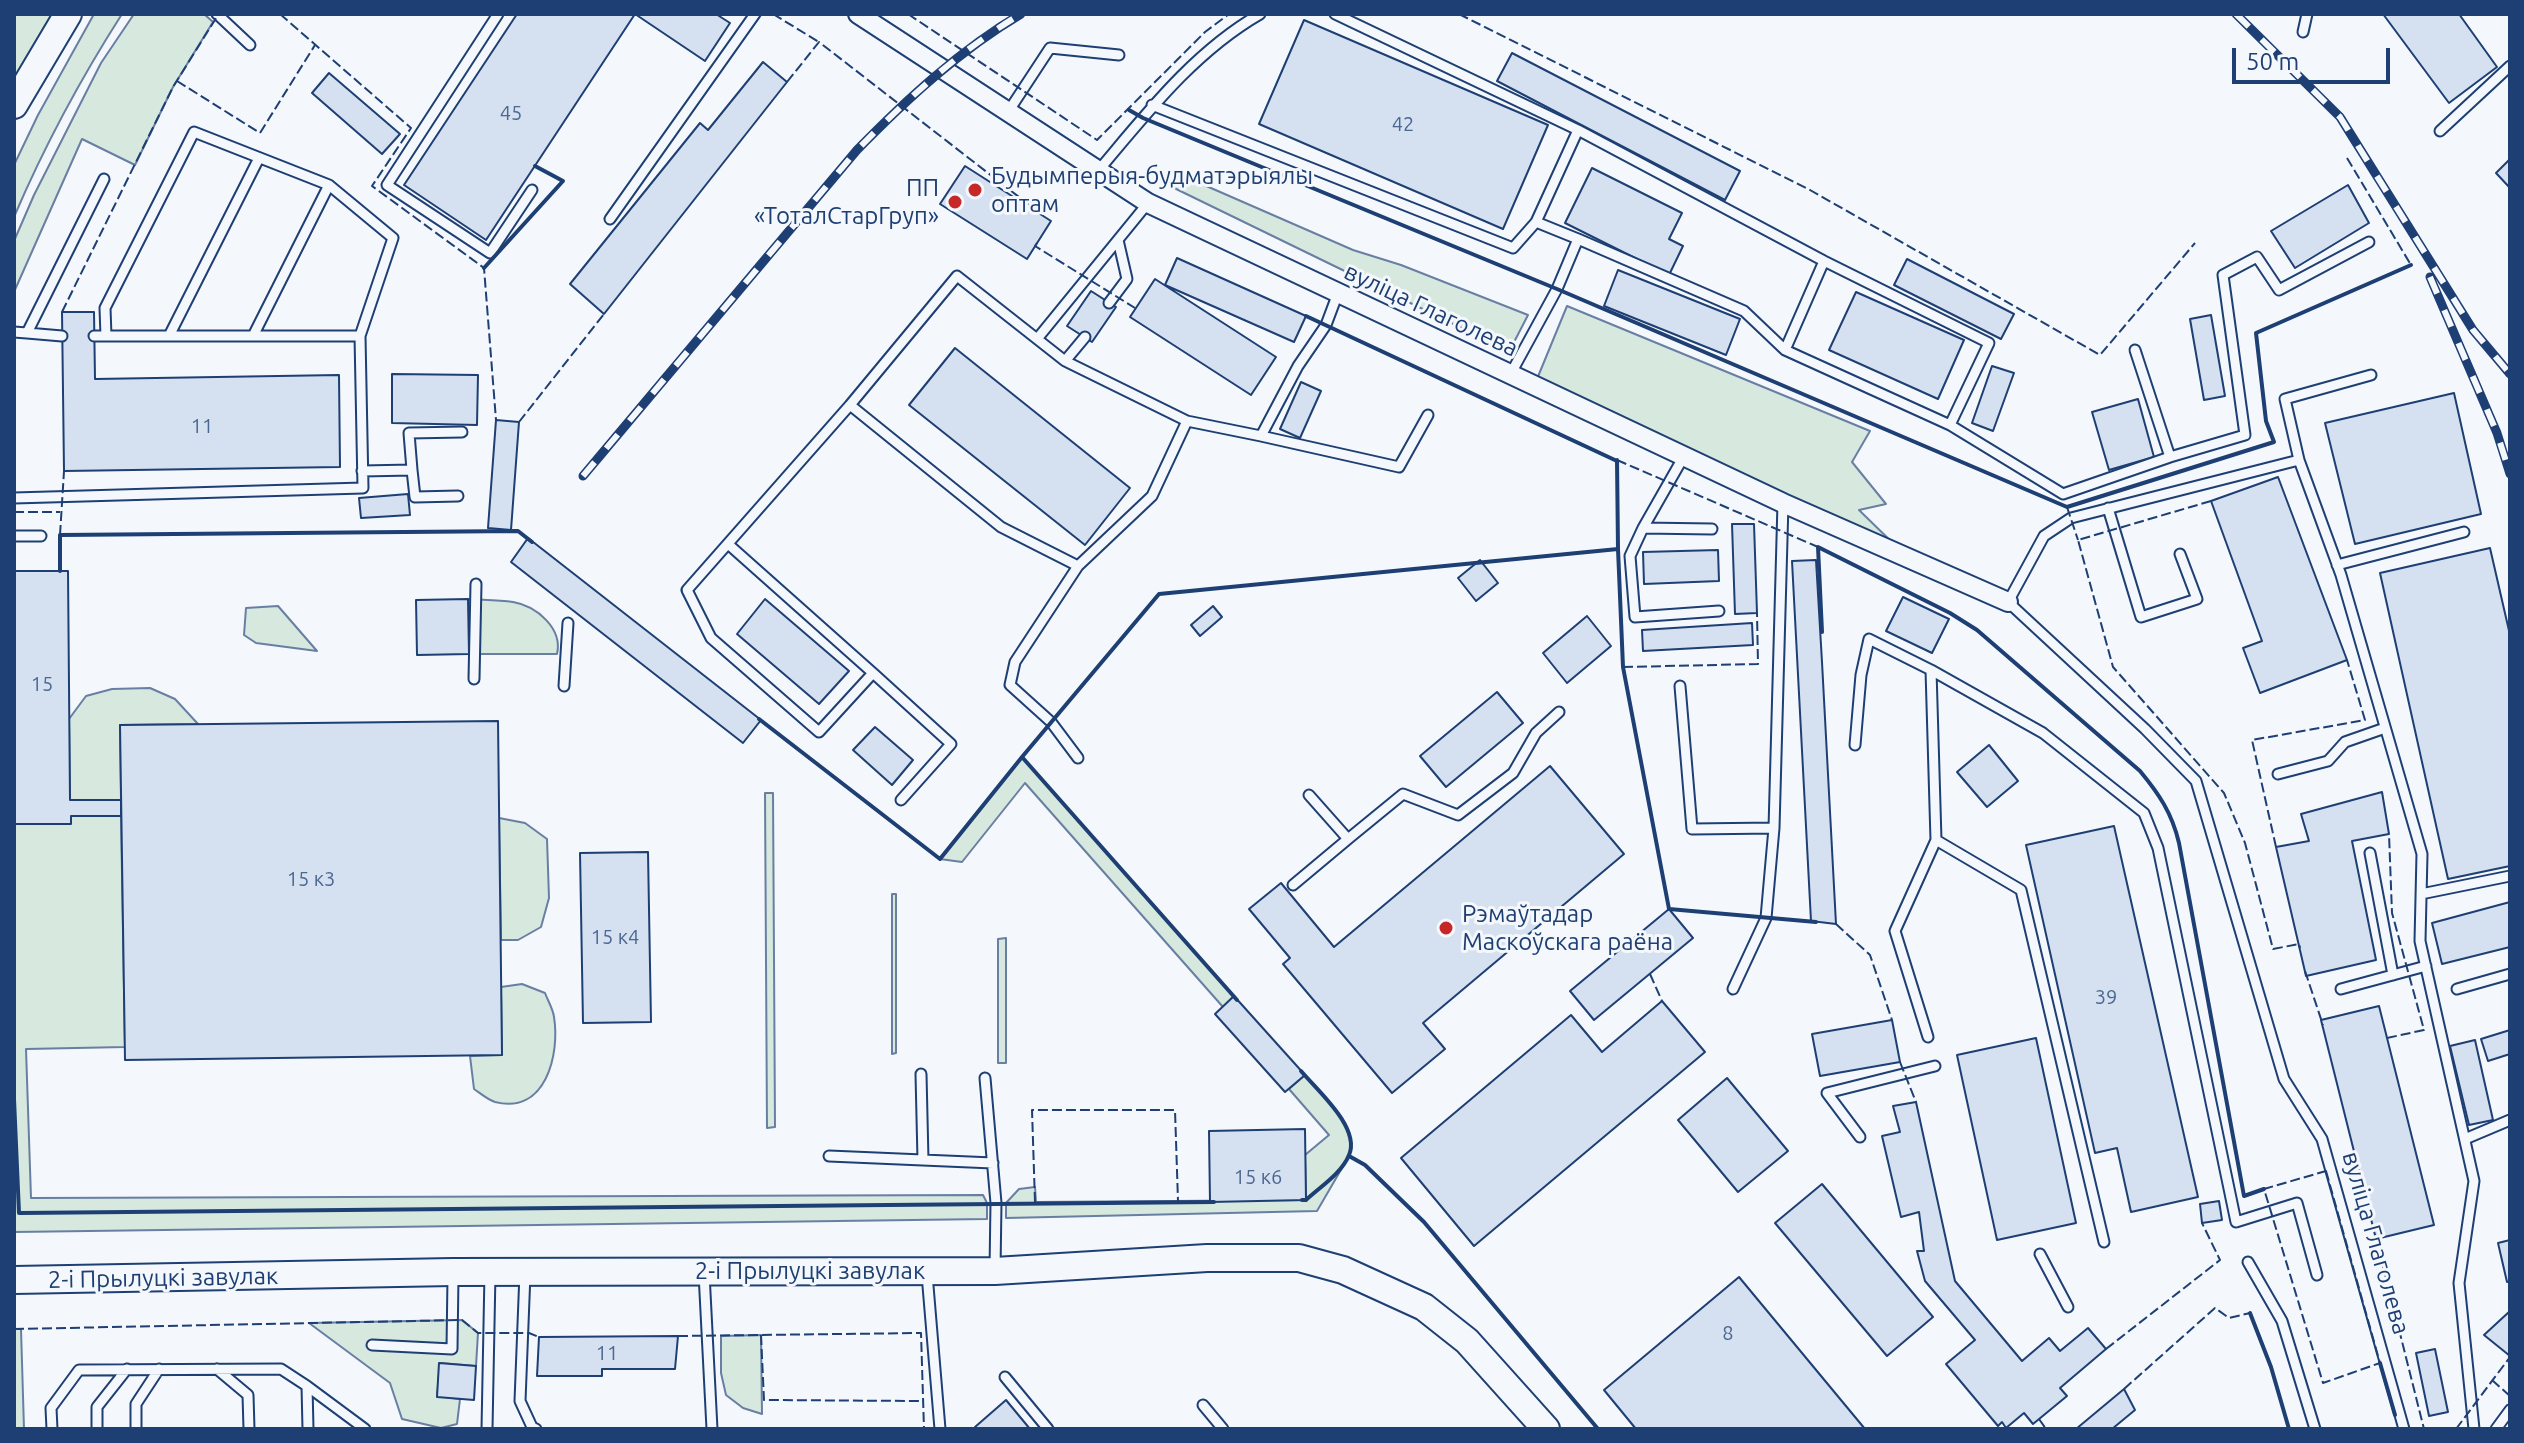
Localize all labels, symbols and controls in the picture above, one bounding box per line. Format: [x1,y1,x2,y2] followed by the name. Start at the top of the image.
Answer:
[2236,32,2394,82] scale bar
[2246,48,2299,75] text: 50 m
[500,101,522,125] house number: 45
[1392,112,1414,136] house number: 42
[991,162,1313,218] place label: Будымперыя-будматэрыялы оптам
[754,174,939,230] place label: ПП «ТоталСтарГруп»
[966,181,984,199] marker: Будымперыя-будматэрыялы оптам
[946,193,964,211] marker: ПП «ТоталСтарГруп»
[1339,257,1523,363] street label: вуліца Глаголева
[191,414,213,438] house number: 11
[31,672,53,696] house number: 15
[287,867,335,891] house number: 15 к3
[1462,900,1673,956] place label: Рэмаўтадар Маскоўскага раёна
[1437,919,1455,937] marker: Рэмаўтадар Маскоўскага раёна
[591,925,639,949] house number: 15 к4
[2095,985,2117,1009] house number: 39
[2336,1148,2416,1338] street label: вуліца Глаголева
[1234,1165,1282,1189] house number: 15 к6
[695,1257,925,1285] street label: 2-і Прылуцкі завулак
[48,1262,278,1294] street label: 2-і Прылуцкі завулак
[1722,1321,1734,1345] house number: 8
[596,1341,618,1365] house number: 11

